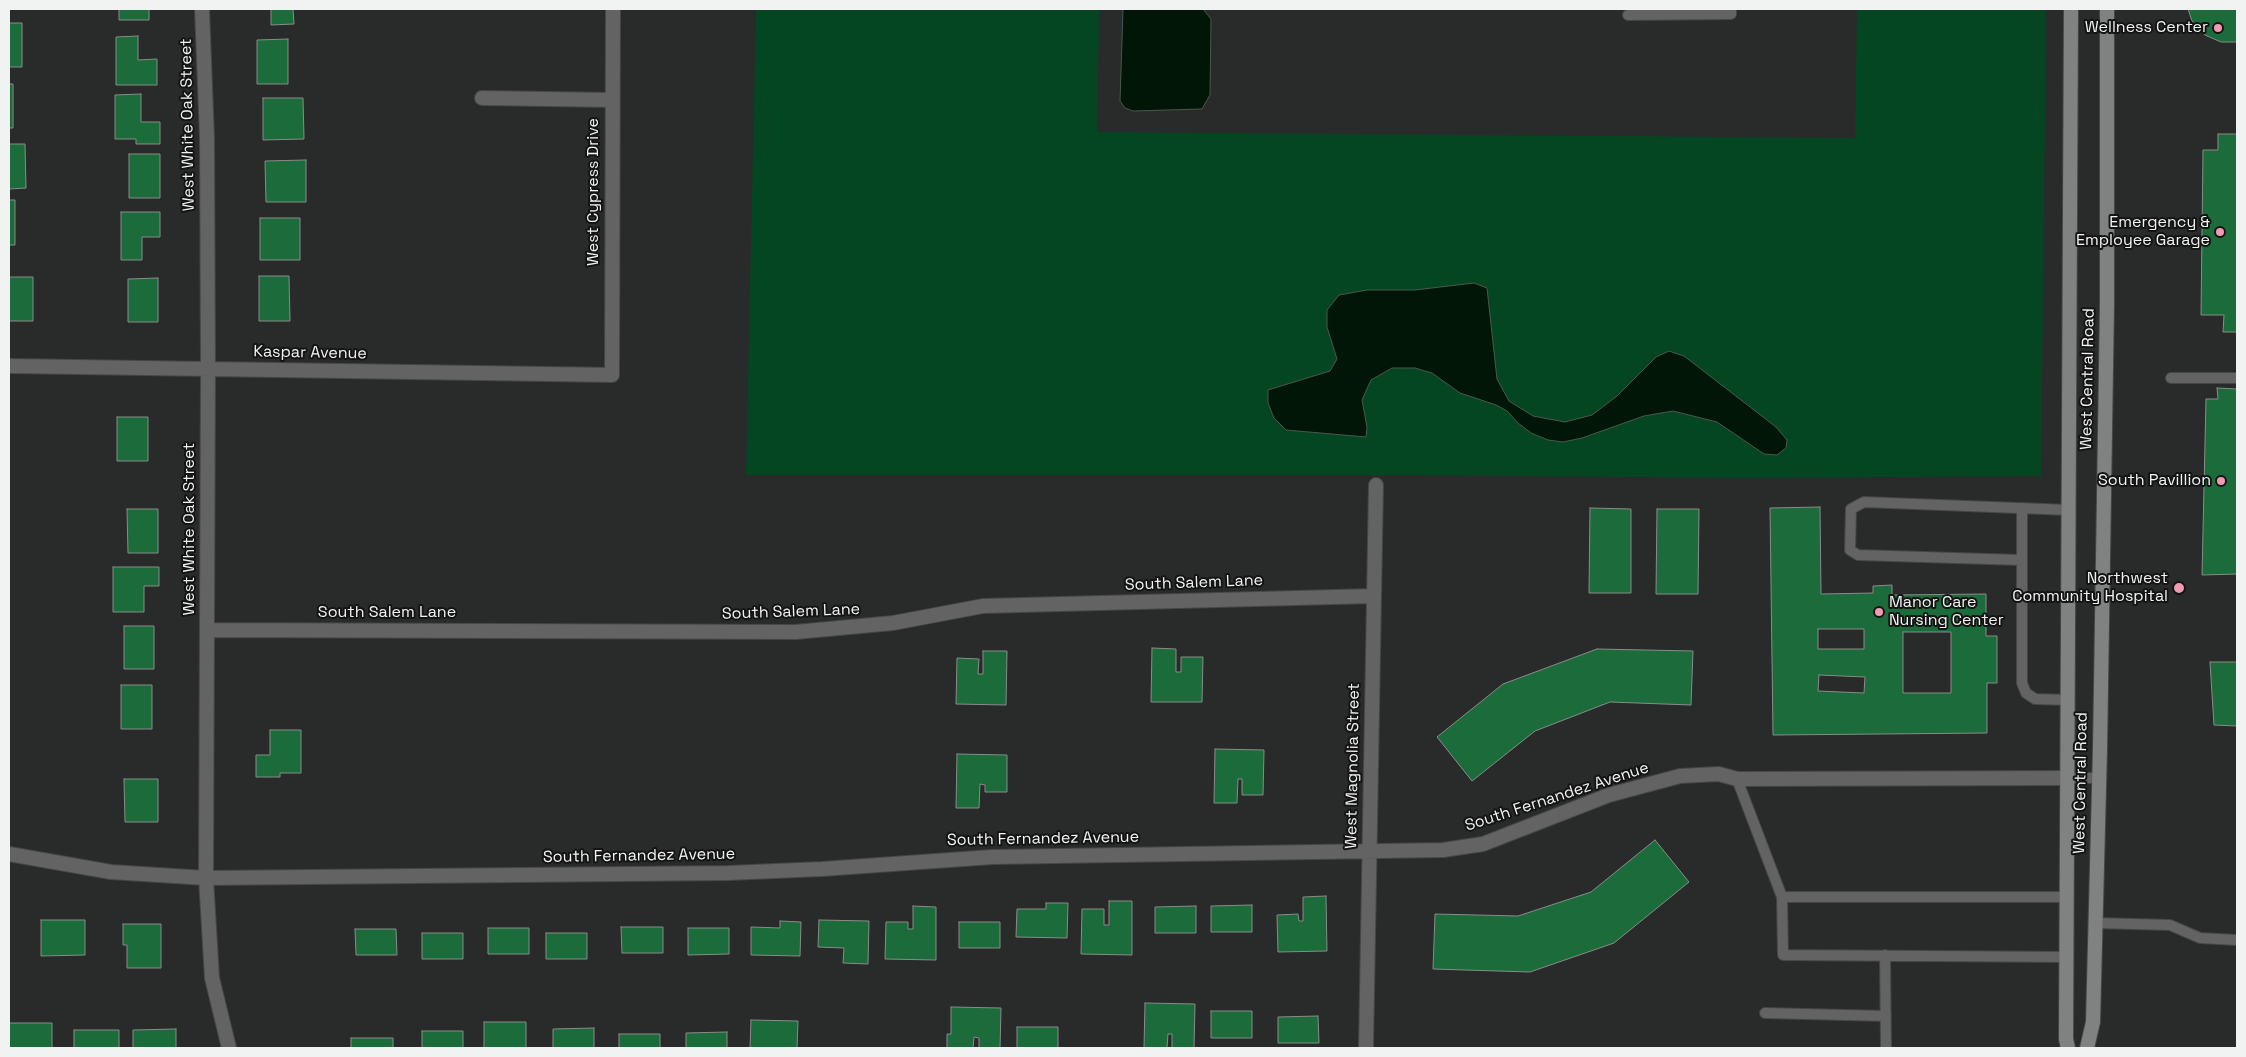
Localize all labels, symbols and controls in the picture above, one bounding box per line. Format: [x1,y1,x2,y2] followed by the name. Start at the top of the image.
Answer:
[2085,18,2208,38] place label: Wellness Center
[2212,22,2224,34] marker: Wellness Center
[177,38,199,212] street label: West White Oak Street
[584,118,604,266] street label: West Cypress Drive
[2076,213,2210,251] place label: Emergency & Employee Garage
[2214,226,2226,238] marker: Emergency & Employee Garage
[2077,308,2099,450] street label: West Central Road
[253,342,367,364] street label: Kaspar Avenue
[180,443,200,615] street label: West White Oak Street
[2098,471,2211,491] place label: South Pavillion
[2215,475,2227,487] marker: South Pavillion
[2012,569,2168,607] place label: Northwest Community Hospital
[1125,571,1263,595] street label: South Salem Lane
[2172,581,2186,595] marker: Northwest Community Hospital
[1889,593,2004,631] place label: Manor Care Nursing Center
[722,600,860,624] street label: South Salem Lane
[318,603,456,623] street label: South Salem Lane
[1873,606,1885,618] marker: Manor Care Nursing Center
[1342,683,1364,849] street label: West Magnolia Street
[2070,712,2092,854] street label: West Central Road
[1463,758,1651,836] street label: South Fernandez Avenue
[947,828,1139,850] street label: South Fernandez Avenue
[543,845,735,867] street label: South Fernandez Avenue

